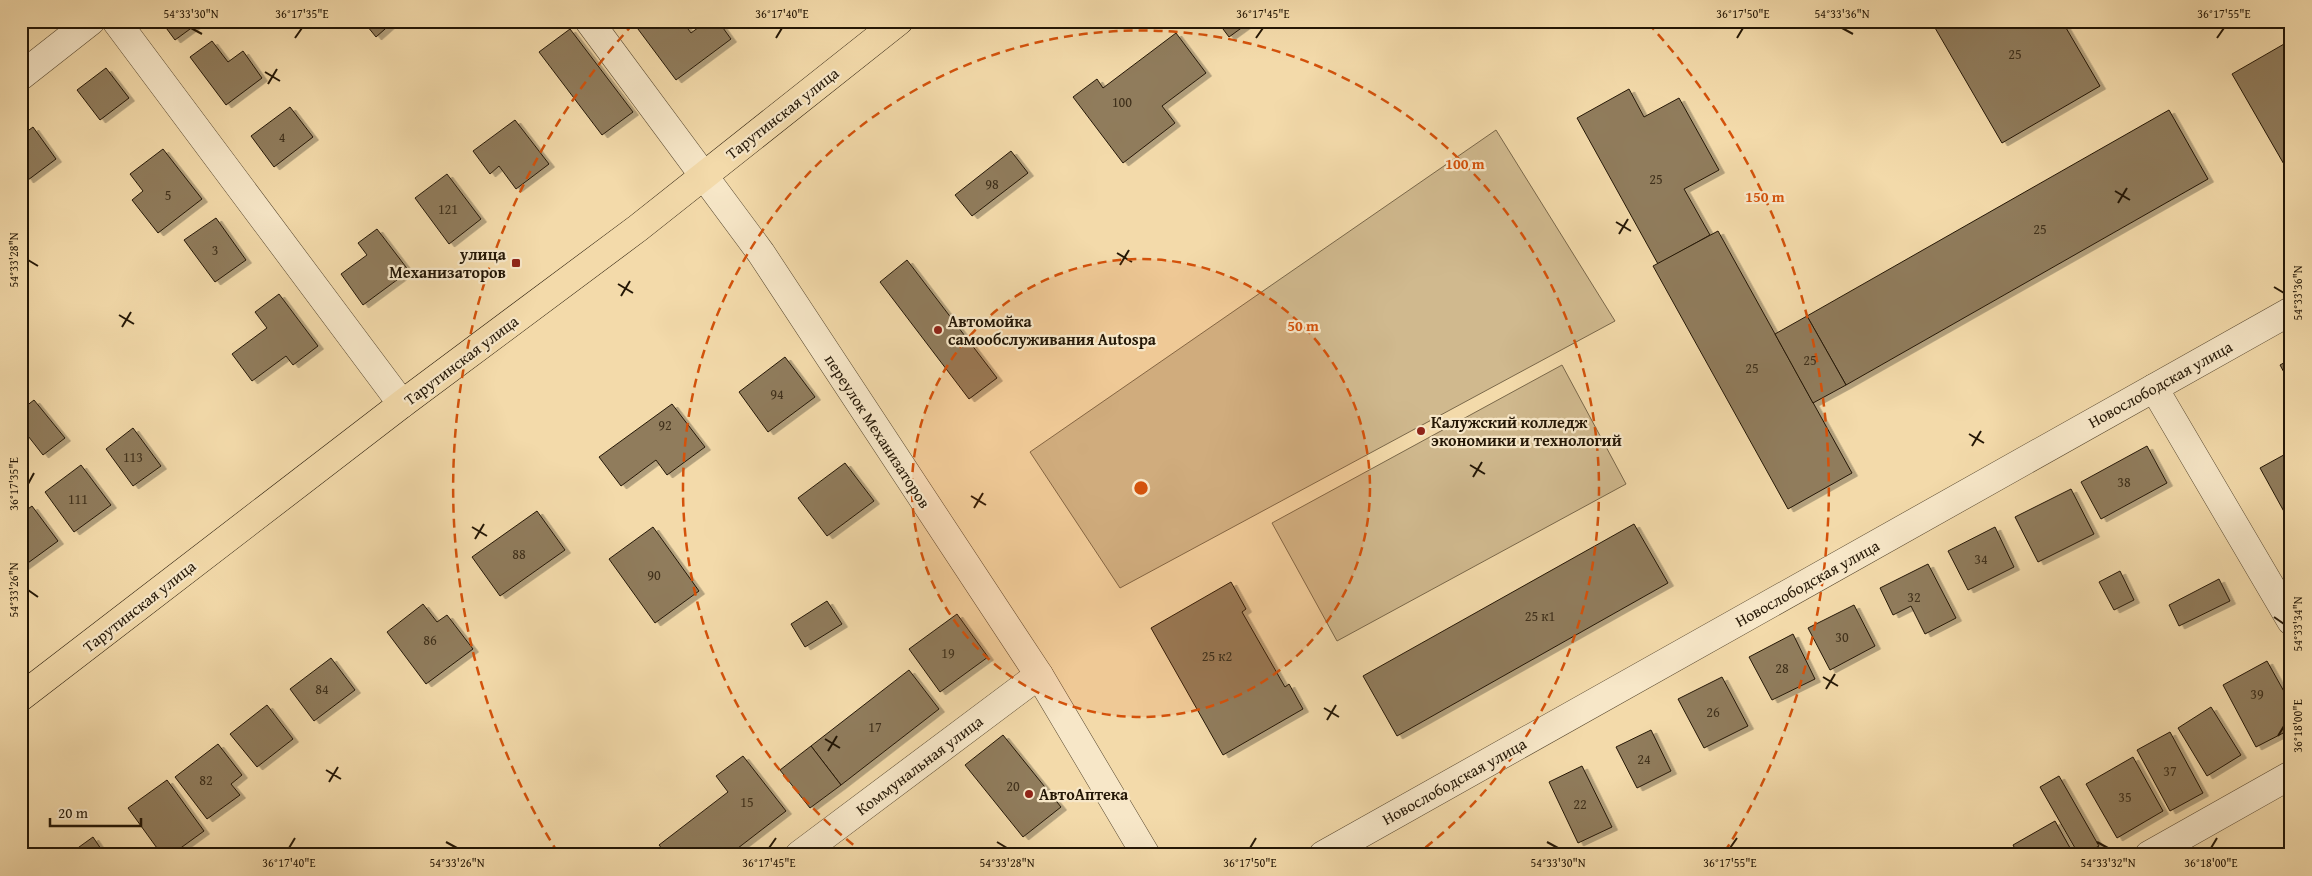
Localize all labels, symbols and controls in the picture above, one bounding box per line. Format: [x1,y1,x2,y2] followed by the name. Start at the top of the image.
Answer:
[163,5,219,22] text: 54°33'30"N
[275,5,329,22] text: 36°17'35"E
[755,5,809,22] text: 36°17'40"E
[1236,5,1290,22] text: 36°17'45"E
[1716,5,1770,22] text: 36°17'50"E
[1814,5,1870,22] text: 54°33'36"N
[2197,5,2251,22] text: 36°17'55"E
[2008,44,2022,64] house number: 25
[720,61,844,165] street label: Тарутинская улица
[1112,92,1132,112] house number: 100
[279,127,286,147] house number: 4
[1445,153,1485,174] text: 100 m
[1649,169,1663,189] house number: 25
[985,174,999,194] house number: 98
[165,185,171,205] house number: 5
[1745,186,1785,207] text: 150 m
[438,199,458,219] house number: 121
[2033,219,2047,239] house number: 25
[5,232,22,288] text: 54°33'28"N
[212,240,218,260] house number: 3
[389,242,507,284] place label: улица Механизаторов
[510,257,522,269] marker: улица Механизаторов
[2289,265,2306,321] text: 54°33'36"N
[399,309,524,411] street label: Тарутинская улица
[948,309,1157,351] place label: Автомойка самообслуживания Autospa
[1287,315,1319,336] text: 50 m
[932,324,944,336] marker: Автомойка самообслуживания Autospa
[2083,334,2237,434] street label: Новослободская улица
[819,349,937,513] street label: переулок Механизаторов
[1803,350,1817,370] house number: 25
[1745,358,1759,378] house number: 25
[770,384,784,404] house number: 94
[1431,410,1622,452] place label: Калужский колледж экономики и технологий
[658,415,672,435] house number: 92
[1415,425,1427,437] marker: Калужский колледж экономики и технологий
[123,447,143,467] house number: 113
[5,457,22,511] text: 36°17'35"E
[2117,472,2131,492] house number: 38
[1132,479,1150,497] centre of rings
[68,489,88,509] house number: 111
[1730,533,1884,633] street label: Новослободская улица
[512,544,526,564] house number: 88
[1974,549,1988,569] house number: 34
[77,554,201,658] street label: Тарутинская улица
[5,562,22,618] text: 54°33'26"N
[647,565,661,585] house number: 90
[1907,587,1921,607] house number: 32
[2289,596,2306,652] text: 54°33'34"N
[1525,606,1555,626] house number: 25 к1
[1835,627,1849,647] house number: 30
[423,630,437,650] house number: 86
[941,643,955,663] house number: 19
[1202,646,1232,666] house number: 25 к2
[1775,658,1789,678] house number: 28
[315,679,329,699] house number: 84
[2250,684,2264,704] house number: 39
[2289,699,2306,753] text: 36°18'00"E
[1706,702,1720,722] house number: 26
[850,709,988,821] street label: Коммунальная улица
[868,717,882,737] house number: 17
[1377,731,1531,831] street label: Новослободская улица
[1637,749,1651,769] house number: 24
[2163,761,2177,781] house number: 37
[199,770,213,790] house number: 82
[1006,776,1020,796] house number: 20
[1039,782,1129,806] place label: АвтоАптека
[2118,787,2132,807] house number: 35
[1023,788,1035,800] marker: АвтоАптека
[740,792,754,812] house number: 15
[1573,794,1587,814] house number: 22
[50,796,141,828] scale bar
[58,802,89,823] text: 20 m
[262,854,316,871] text: 36°17'40"E
[429,854,485,871] text: 54°33'26"N
[742,854,796,871] text: 36°17'45"E
[979,854,1035,871] text: 54°33'28"N
[1223,854,1277,871] text: 36°17'50"E
[1530,854,1586,871] text: 54°33'30"N
[1703,854,1757,871] text: 36°17'55"E
[2080,854,2136,871] text: 54°33'32"N
[2184,854,2238,871] text: 36°18'00"E

